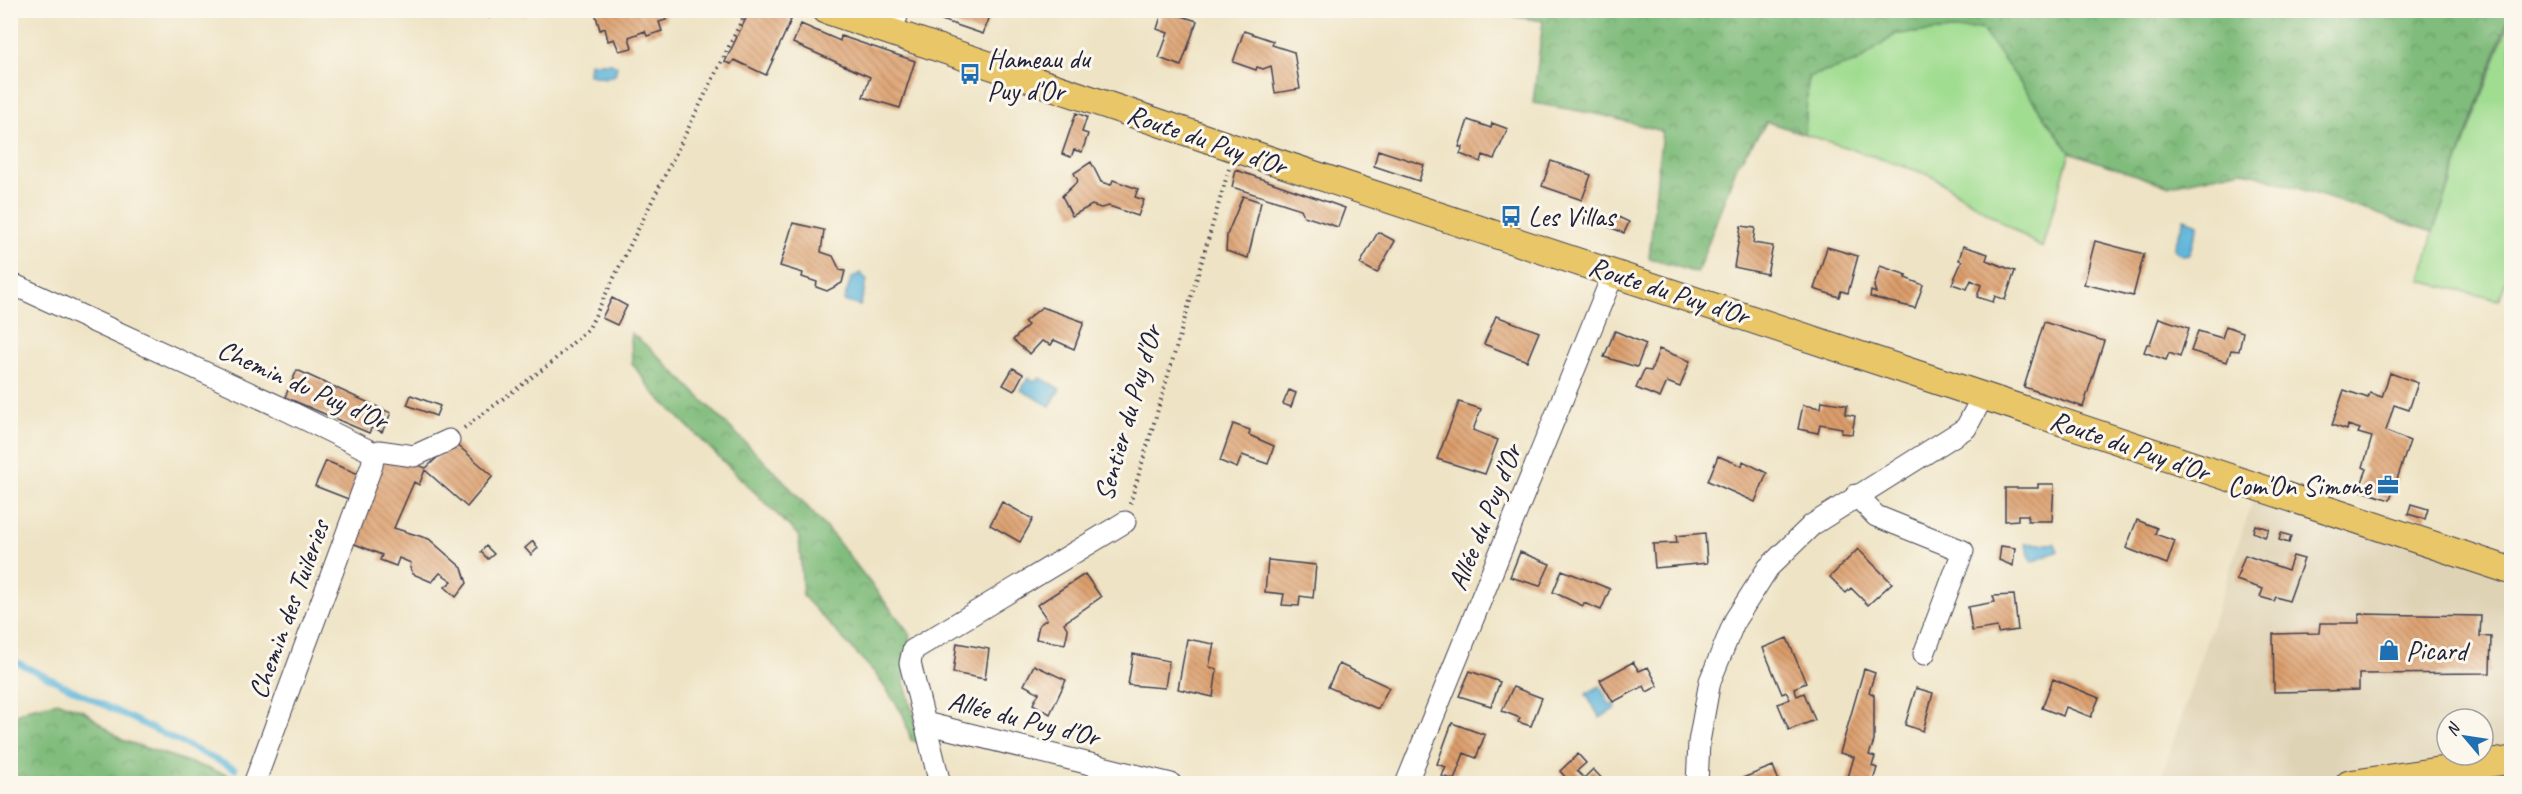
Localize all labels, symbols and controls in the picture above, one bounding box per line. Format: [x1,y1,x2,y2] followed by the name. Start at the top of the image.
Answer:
[987,41,1091,108] place label: Hameau du Puy d'Or
[958,62,982,86] bus stop icon: Hameau du Puy d'Or
[1123,96,1294,184] street label: Route du Puy d'Or
[1528,199,1617,234] place label: Les Villas
[1499,204,1523,228] bus stop icon: Les Villas
[1585,248,1756,334] street label: Route du Puy d'Or
[1086,319,1170,505] street label: Sentier du Puy d'Or
[212,331,396,439] street label: Chemin du Puy d'Or
[2046,402,2217,490] street label: Route du Puy d'Or
[1439,437,1531,595] street label: Allée du Puy d'Or
[2228,468,2373,503] place label: Com'On Simone
[2376,473,2400,497] office icon: Com'On Simone
[240,513,338,703] street label: Chemin des Tuileries
[2406,633,2471,668] place label: Picard
[2377,638,2401,662] shop icon: Picard
[945,683,1106,755] street label: Allée du Puy d'Or
[2435,707,2495,767] north arrow
[2442,718,2465,739] text: N

